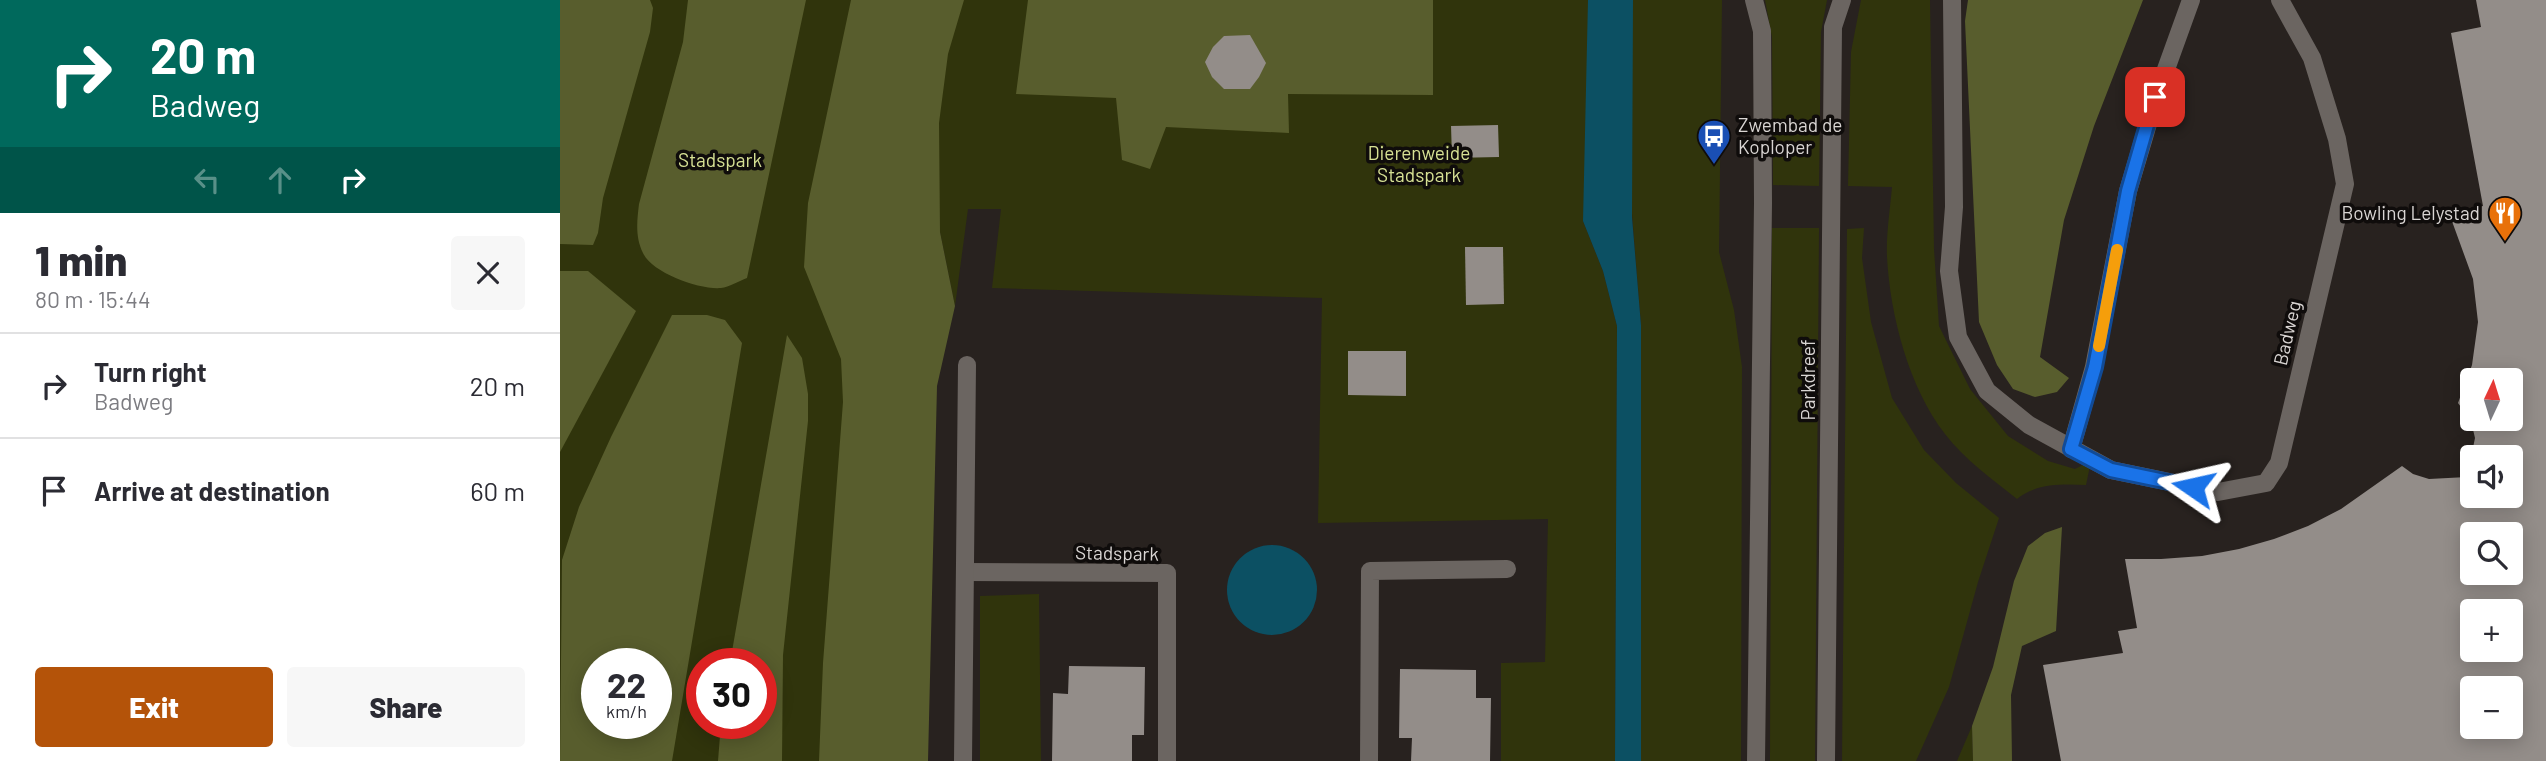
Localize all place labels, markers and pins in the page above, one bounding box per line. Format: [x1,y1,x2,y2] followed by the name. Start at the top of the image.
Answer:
[2125,67,2185,127] pin
[1738,113,1842,158] place label: Zwembad de Koploper
[1695,117,1733,166] bus stop icon: Zwembad de Koploper
[2486,194,2524,243] restaurant icon: Bowling Lelystad
[2341,201,2480,224] place label: Bowling Lelystad

